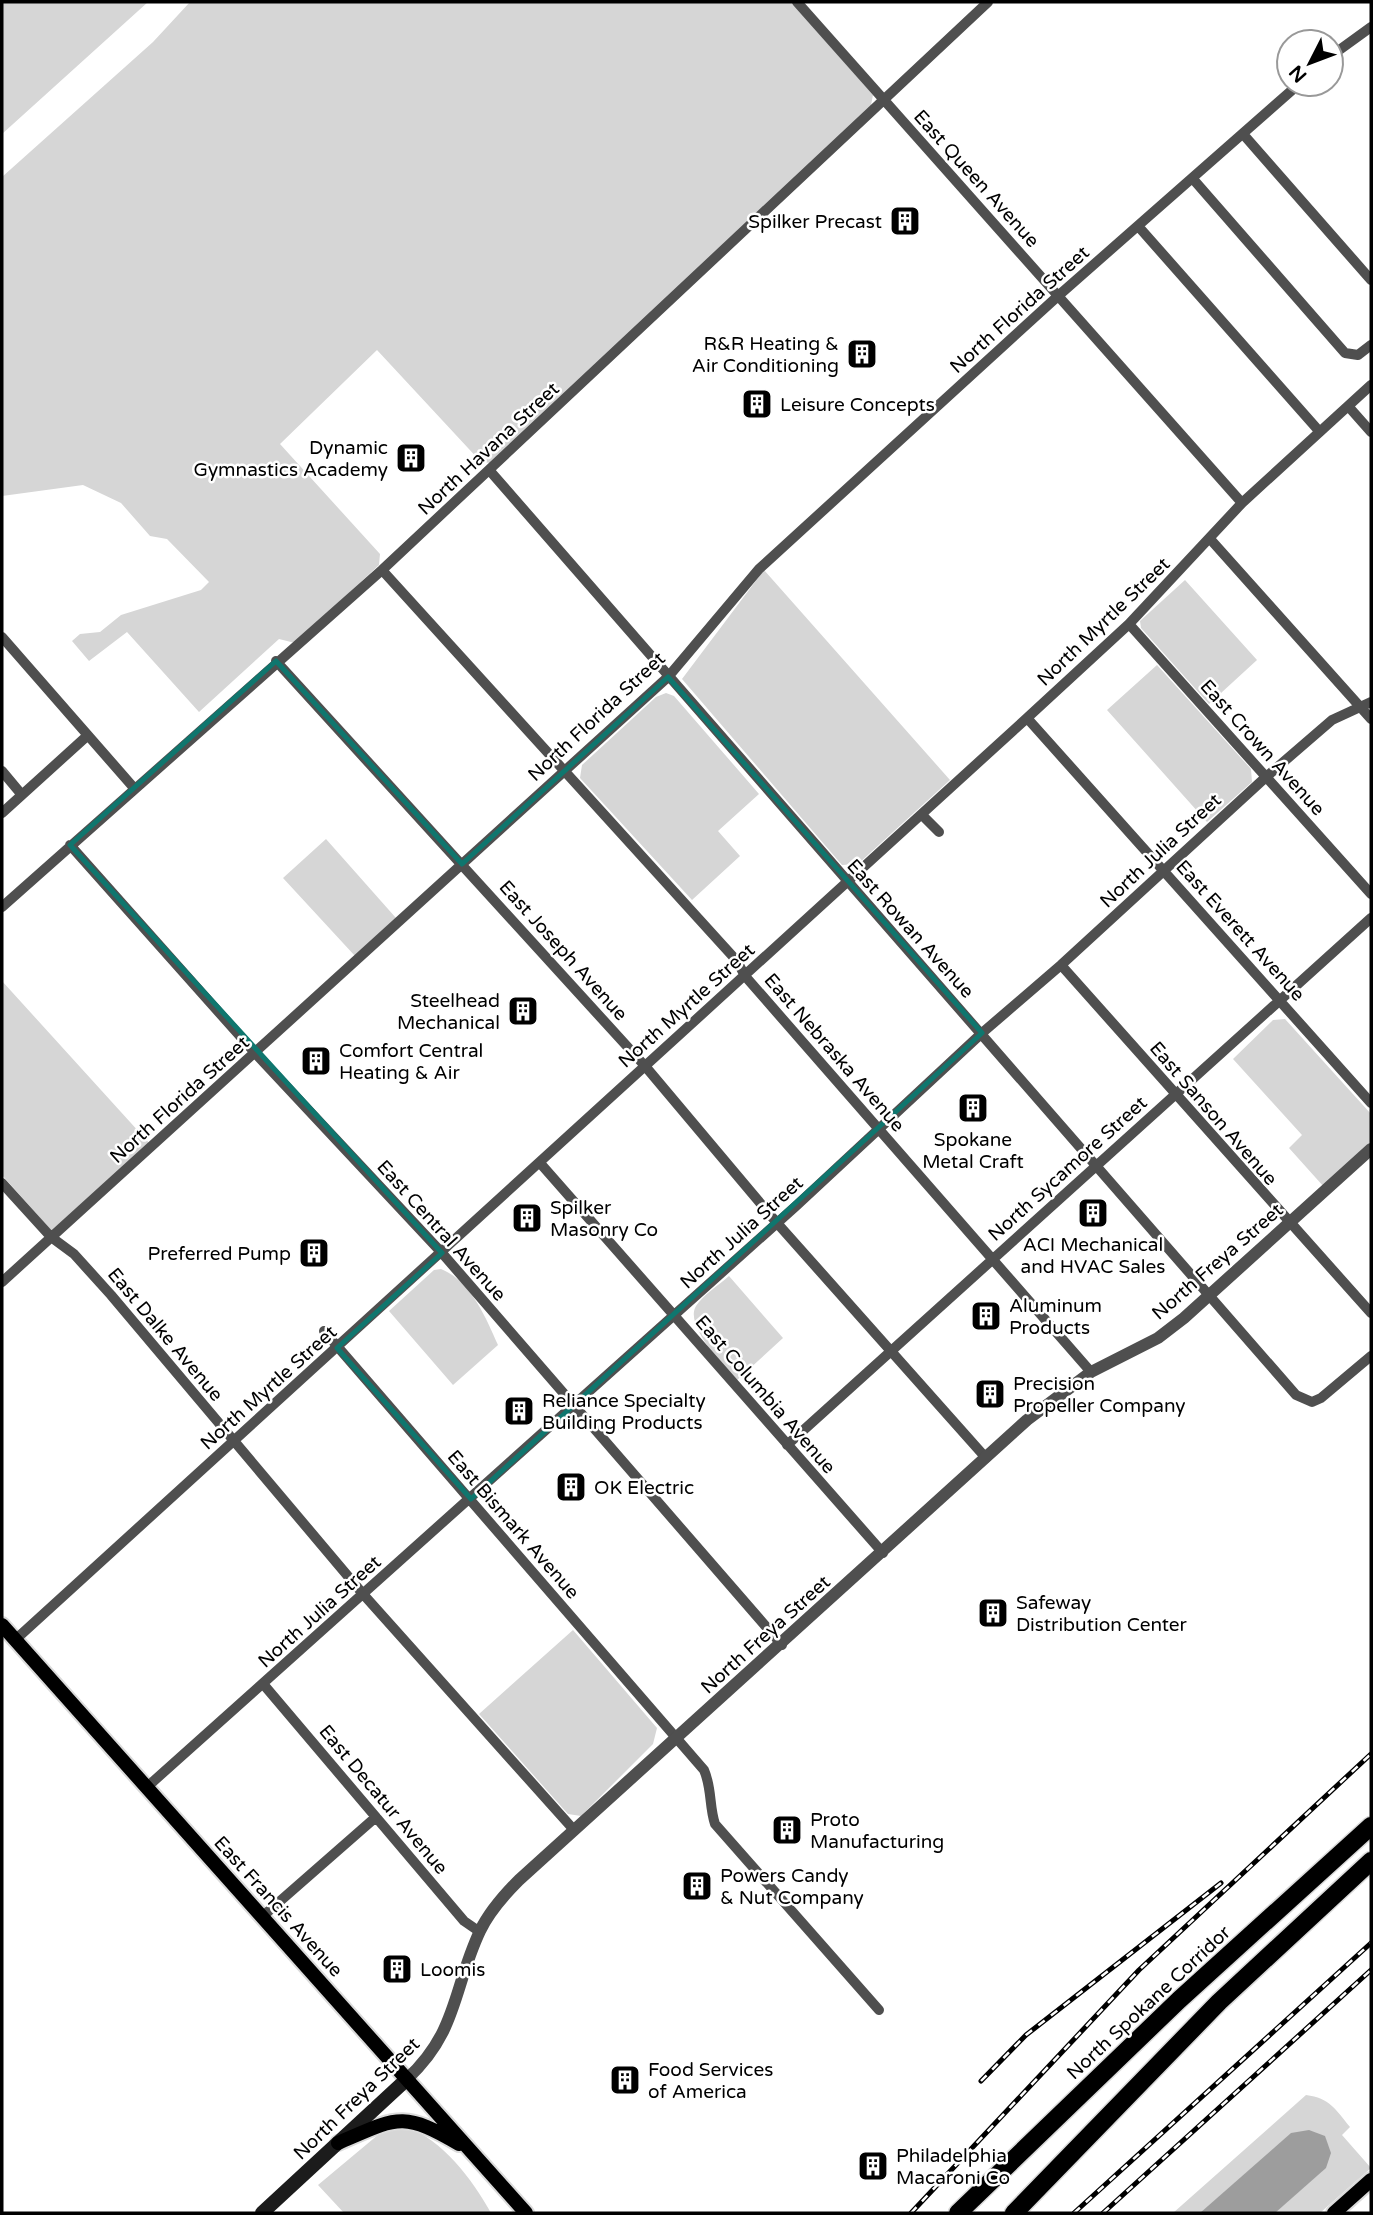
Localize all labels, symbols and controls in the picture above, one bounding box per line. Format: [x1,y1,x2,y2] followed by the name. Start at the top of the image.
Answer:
[1275,28,1345,98] north arrow
[1285,61,1311,87] text: N
[909,106,1044,252] street label: East Queen Avenue
[888,204,922,238] building icon: Spilker Precast
[748,211,882,233] place label: Spilker Precast
[946,242,1094,378] street label: North Florida Street
[692,333,839,377] place label: R&R Heating & Air Conditioning
[845,337,879,371] building icon: R&R Heating & Air Conditioning
[414,378,564,520] street label: North Havana Street
[740,387,774,421] building icon: Leisure Concepts
[780,394,935,416] place label: Leisure Concepts
[194,437,388,481] place label: Dynamic Gymnastics Academy
[394,441,428,475] building icon: Dynamic Gymnastics Academy
[1033,553,1174,691] street label: North Myrtle Street
[524,648,670,786] street label: North Florida Street
[1196,675,1329,820] street label: East Crown Avenue
[1096,789,1226,912] street label: North Julia Street
[842,855,978,1003] street label: East Rowan Avenue
[1171,856,1309,1006] street label: East Everett Avenue
[495,876,632,1025] street label: East Joseph Avenue
[614,939,759,1073] street label: North Myrtle Street
[760,969,909,1136] street label: East Nebraska Avenue
[397,990,500,1034] place label: Steelhead Mechanical
[506,994,540,1028] building icon: Steelhead Mechanical
[106,1032,254,1168] street label: North Florida Street
[1145,1037,1282,1190] street label: East Sanson Avenue
[339,1040,483,1084] place label: Comfort Central Heating & Air
[299,1044,333,1078] building icon: Comfort Central Heating & Air
[956,1091,990,1125] building icon: Spokane Metal Craft
[984,1092,1151,1246] street label: North Sycamore Street
[922,1129,1024,1173] place label: Spokane Metal Craft
[372,1156,510,1306] street label: East Central Avenue
[676,1172,808,1294] street label: North Julia Street
[1076,1196,1110,1230] building icon: ACI Mechanical and HVAC Sales
[550,1197,658,1241] place label: Spilker Masonry Co
[1148,1199,1288,1325] street label: North Freya Street
[510,1201,544,1235] building icon: Spilker Masonry Co
[1021,1234,1165,1278] place label: ACI Mechanical and HVAC Sales
[297,1236,331,1270] building icon: Preferred Pump
[148,1243,291,1265] place label: Preferred Pump
[103,1263,227,1406] street label: East Dalke Avenue
[1009,1295,1102,1339] place label: Aluminum Products
[969,1299,1003,1333] building icon: Aluminum Products
[691,1311,840,1478] street label: East Columbia Avenue
[196,1321,341,1455] street label: North Myrtle Street
[1013,1373,1186,1417] place label: Precision Propeller Company
[973,1377,1007,1411] building icon: Precision Propeller Company
[542,1390,706,1434] place label: Reliance Specialty Building Products
[502,1394,536,1428] building icon: Reliance Specialty Building Products
[443,1446,584,1603] street label: East Bismark Avenue
[554,1470,588,1504] building icon: OK Electric
[594,1477,694,1499] place label: OK Electric
[254,1551,386,1673] street label: North Julia Street
[697,1571,835,1699] street label: North Freya Street
[1016,1592,1188,1636] place label: Safeway Distribution Center
[976,1596,1010,1630] building icon: Safeway Distribution Center
[314,1720,452,1879] street label: East Decatur Avenue
[810,1809,944,1853] place label: Proto Manufacturing
[770,1813,804,1847] building icon: Proto Manufacturing
[209,1832,347,1981] street label: East Francis Avenue
[720,1865,864,1909] place label: Powers Candy & Nut Company
[680,1869,714,1903] building icon: Powers Candy & Nut Company
[1062,1921,1235,2084] street label: North Spokane Corridor
[380,1952,414,1986] building icon: Loomis
[420,1959,485,1981] place label: Loomis
[289,2033,424,2164] street label: North Freya Street
[648,2059,773,2103] place label: Food Services of America
[608,2063,642,2097] building icon: Food Services of America
[896,2145,1010,2189] place label: Philadelphia Macaroni Co
[856,2149,890,2183] building icon: Philadelphia Macaroni Co

